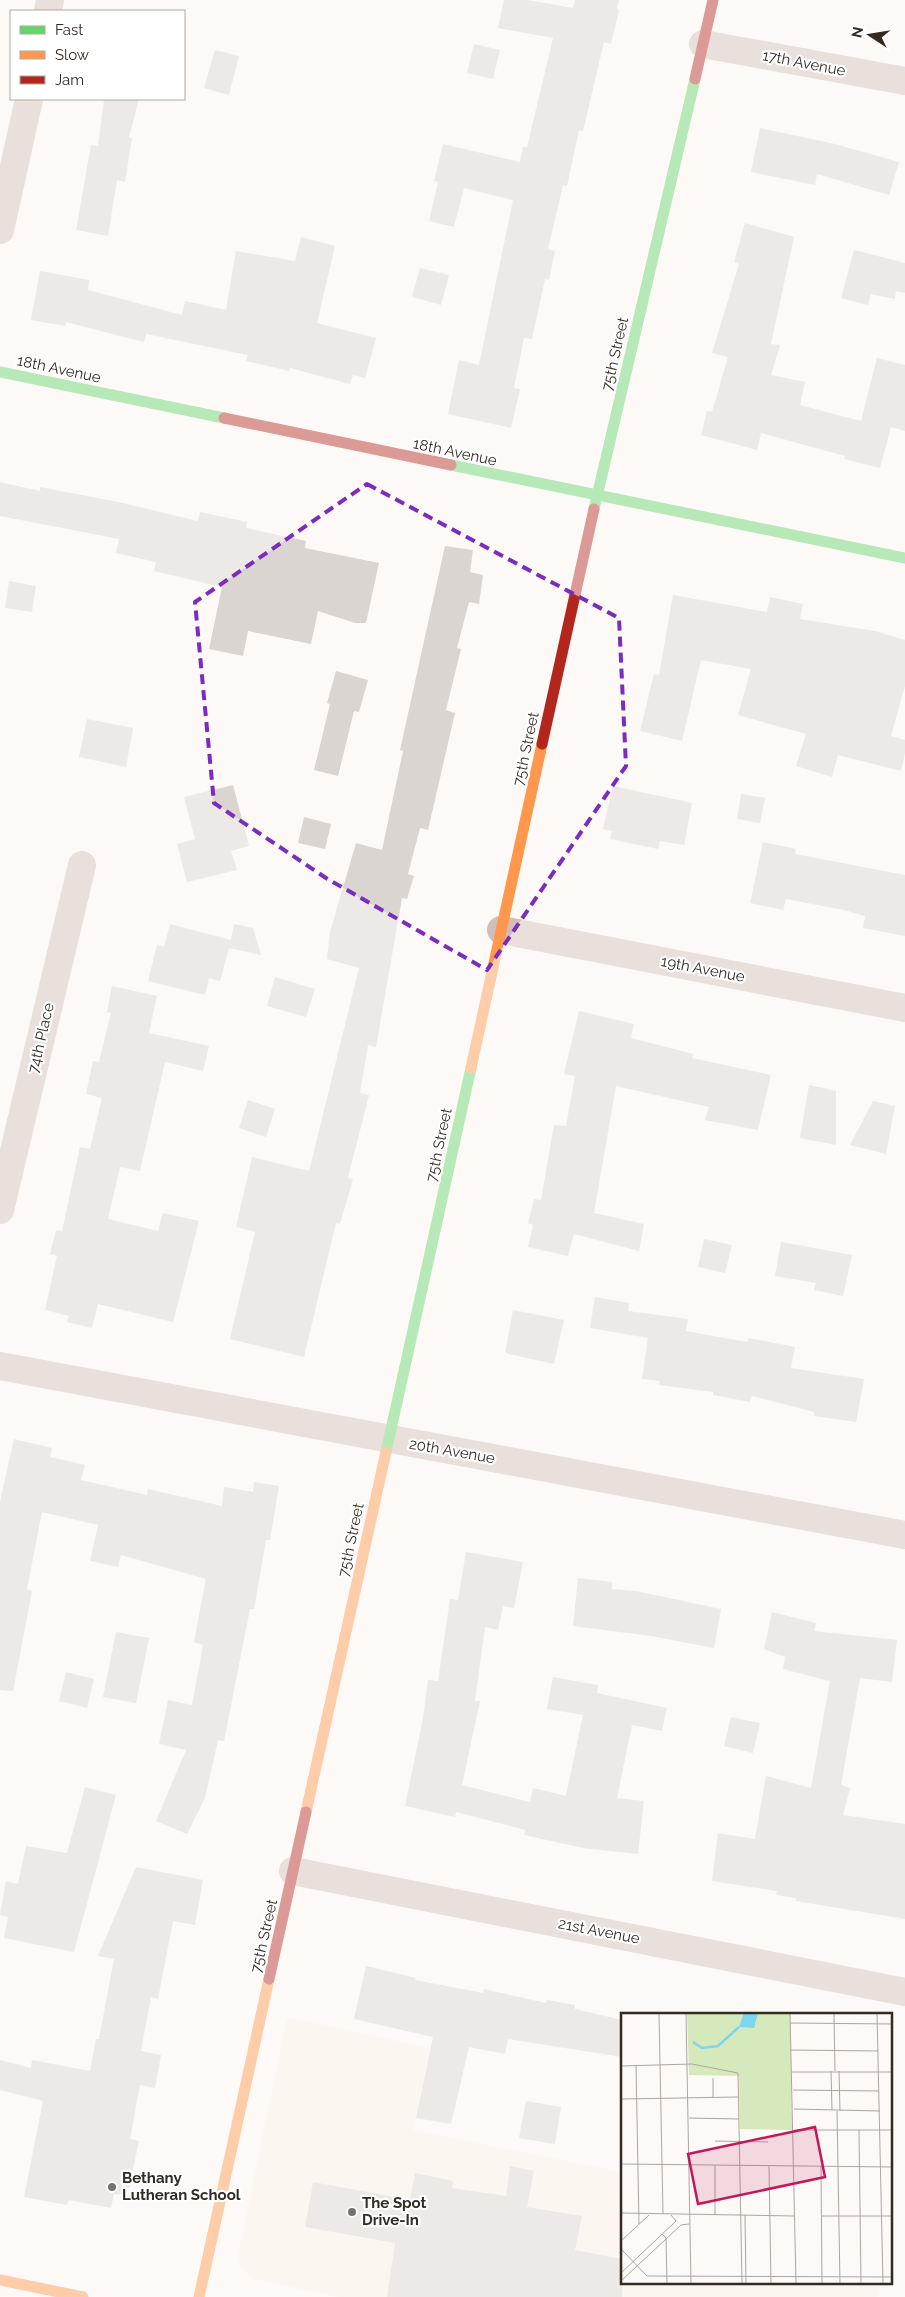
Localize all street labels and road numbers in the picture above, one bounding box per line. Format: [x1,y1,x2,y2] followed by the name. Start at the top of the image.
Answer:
[761,46,847,80] street label: 17th Avenue
[598,315,632,393] street label: 75th Street
[16,351,103,387] street label: 18th Avenue
[412,434,499,470] street label: 18th Avenue
[509,710,543,788] street label: 75th Street
[660,952,747,986] street label: 19th Avenue
[24,1001,58,1075] street label: 74th Place
[422,1106,456,1184] street label: 75th Street
[408,1435,496,1467] street label: 20th Avenue
[334,1501,368,1579] street label: 75th Street
[247,1897,281,1975] street label: 75th Street
[557,1914,641,1948] street label: 21st Avenue

